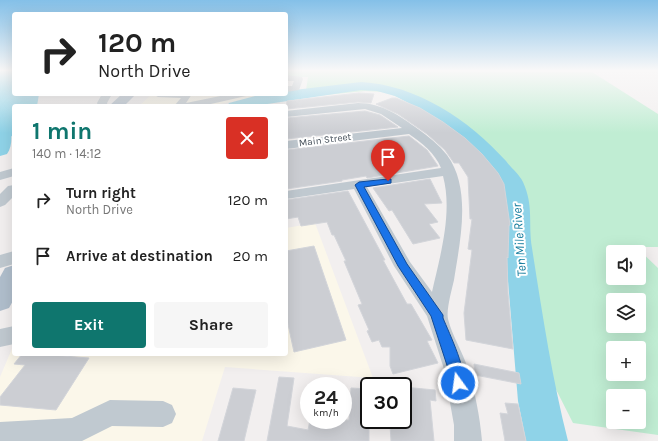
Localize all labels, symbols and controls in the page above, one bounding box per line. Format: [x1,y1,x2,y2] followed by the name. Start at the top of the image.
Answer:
[98,26,176,59] text: 120 m
[32,28,84,80] icon: right
[98,60,191,82] text: North Drive
[32,117,92,145] text: 1 min
[226,117,268,159] button: close
[298,131,352,149] street label: Main Street
[371,140,405,181] pin
[32,146,101,161] text: 140 m · 14:12
[377,146,399,168] icon: arrive
[66,184,136,202] text: Turn right
[32,189,54,211] icon: right
[228,191,268,209] text: 120 m
[66,202,133,217] text: North Drive
[509,202,529,277] water label: Ten Mile River
[32,245,54,267] icon: arrive
[606,245,646,429] map controls
[606,245,646,285] button: sound
[66,247,213,265] text: Arrive at destination
[233,247,268,265] text: 20 m
[606,293,646,333] button: layers
[32,302,146,348] button: Exit
[154,302,268,348] button: Share
[606,341,646,381] button: +
[437,362,479,404] position arrow
[360,377,412,429] speed limit sign: 30
[314,386,338,409] text: 24
[606,389,646,429] button: −
[313,407,339,419] text: km/h

